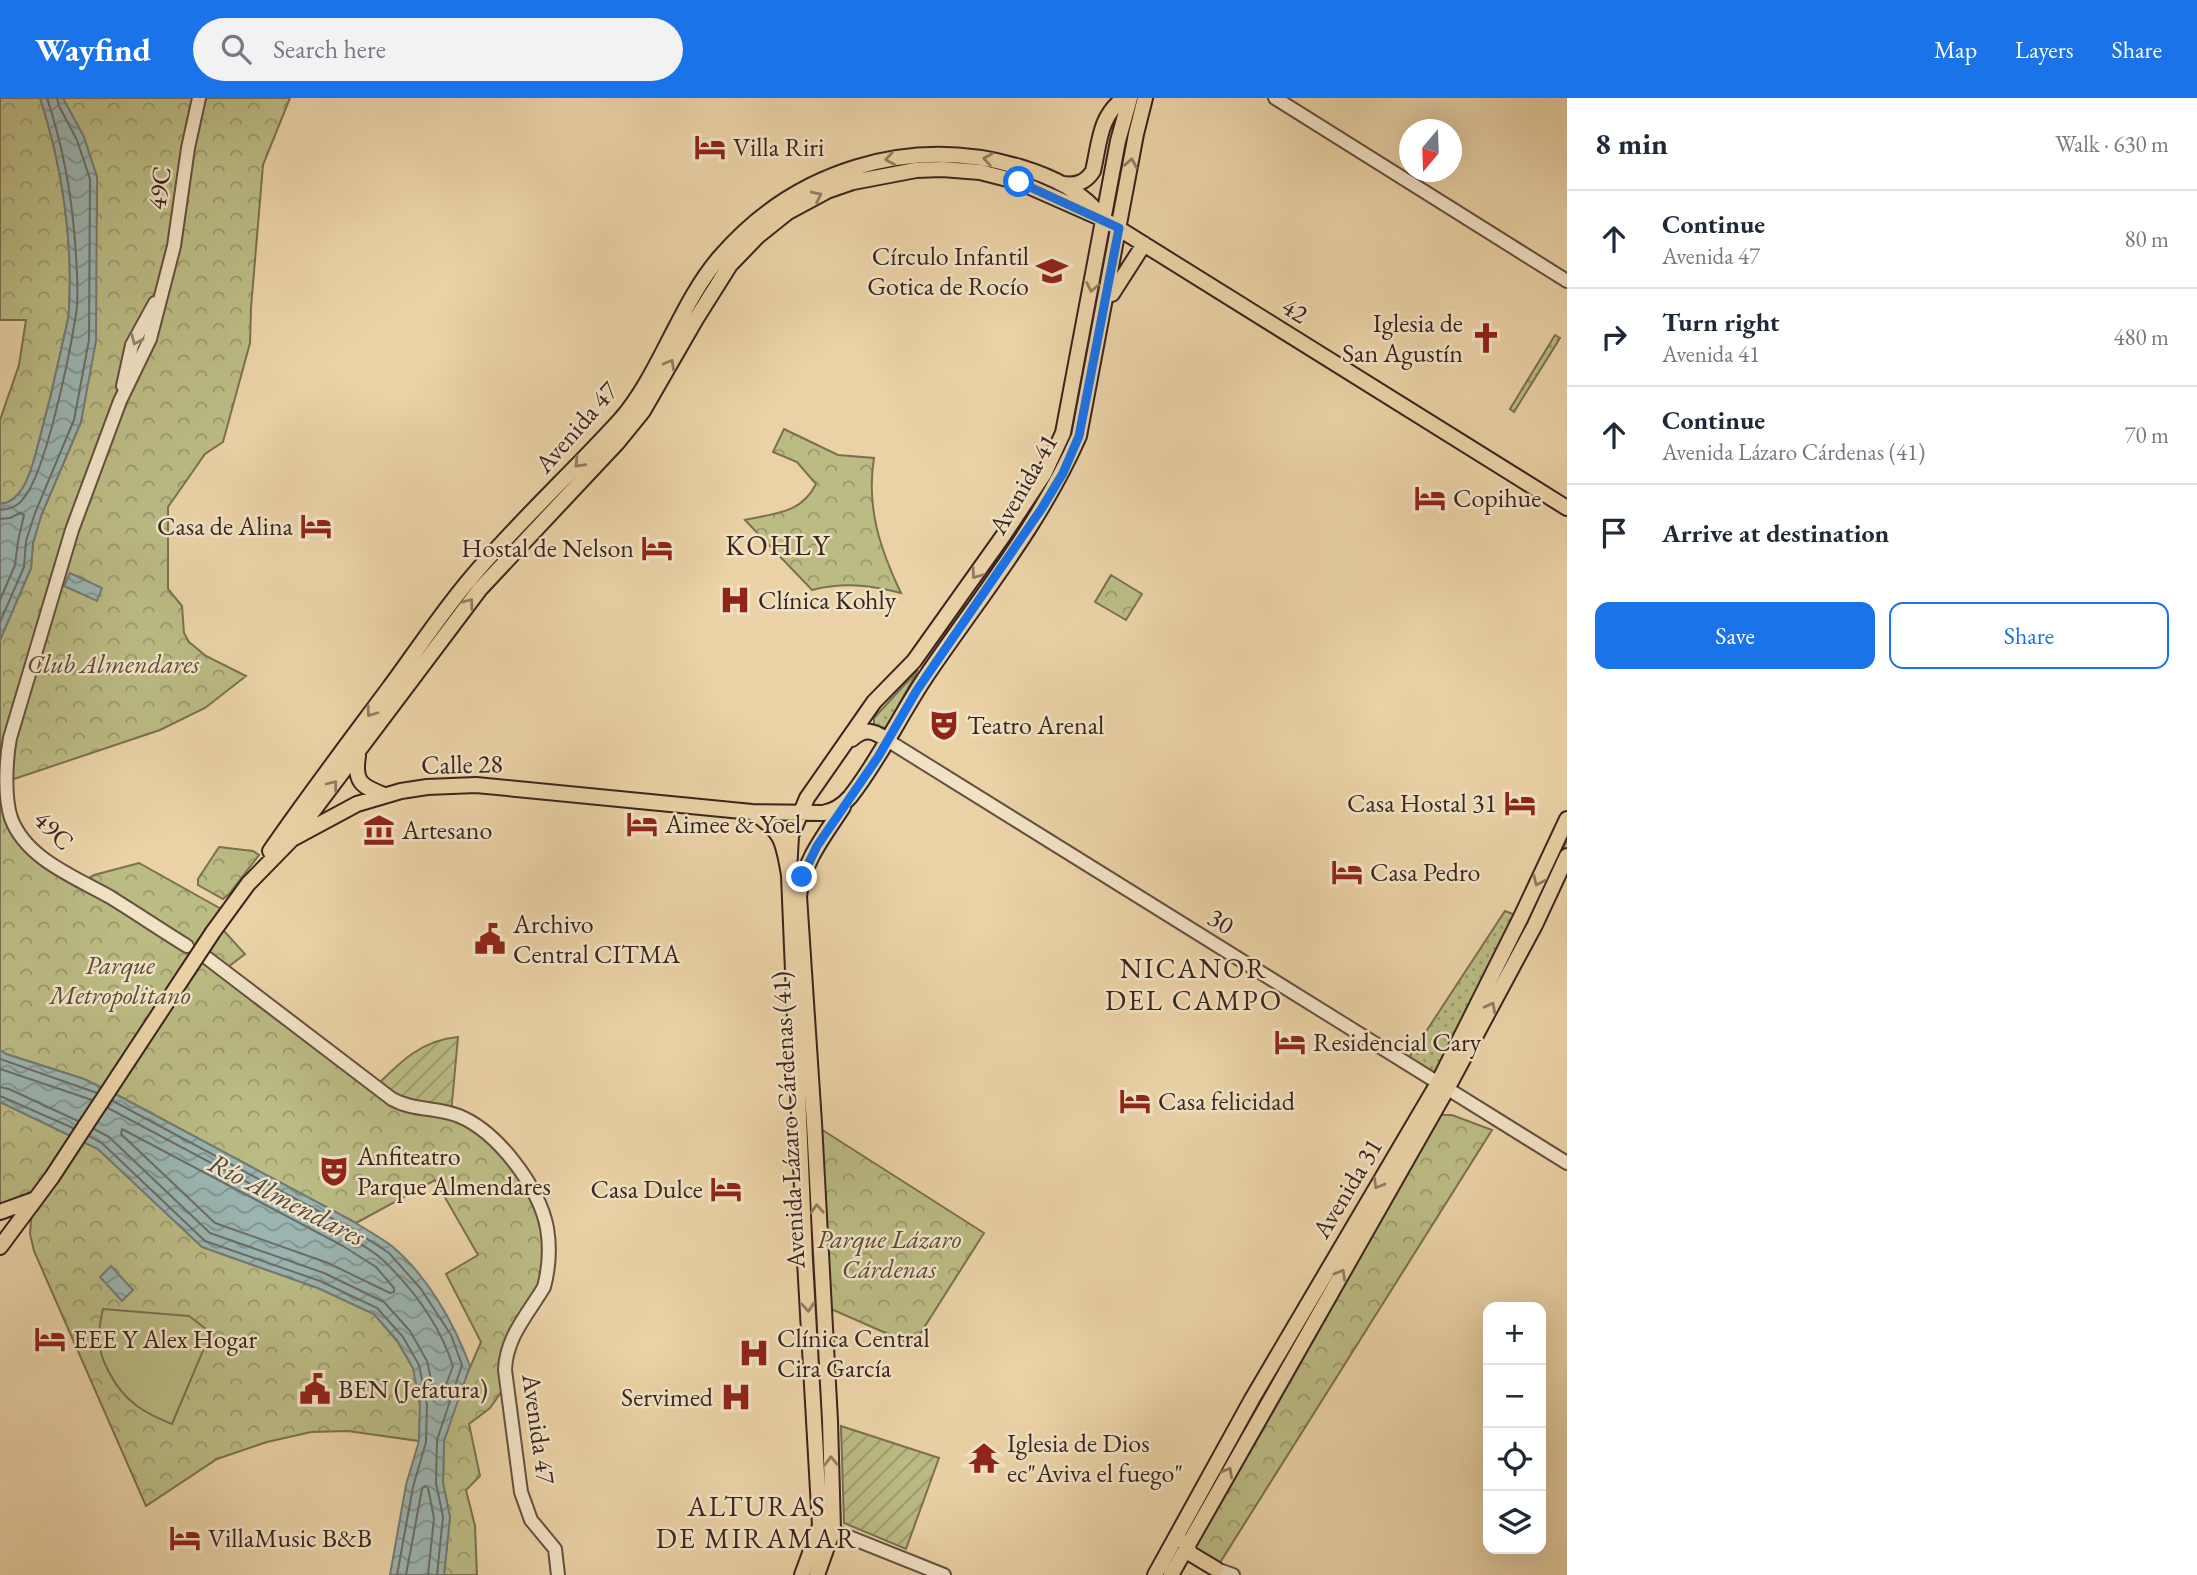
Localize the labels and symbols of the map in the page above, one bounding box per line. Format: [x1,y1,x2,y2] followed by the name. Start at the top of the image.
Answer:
[1399,119,1462,182] north arrow
[693,130,727,164] hotel icon: Villa Riri
[733,130,824,164] place label: Villa Riri
[884,151,896,166] one-way arrow
[982,153,994,168] one-way arrow
[1122,157,1137,169] one-way arrow
[139,164,179,212] street label: 49C
[1003,166,1034,197] route start
[810,191,822,205] one-way arrow
[867,239,1029,303] place label: Círculo Infantil Gotica de Rocío
[1035,254,1069,288] school or university icon: Círculo Infantil Gotica de Rocío
[1085,281,1100,293] one-way arrow
[1275,289,1315,331] street label: 42
[1342,306,1463,370] place label: Iglesia de San Agustín
[1469,321,1503,355] church icon: Iglesia de San Agustín
[130,333,144,345] one-way arrow
[662,358,675,371] one-way arrow
[526,374,626,481] street label: Avenida 47
[980,428,1065,541] street label: Avenida 41
[575,455,588,468] one-way arrow
[1413,481,1447,515] hotel icon: Copihue
[1453,481,1541,515] place label: Copihue
[157,509,294,543] place label: Casa de Alina
[299,509,333,543] hotel icon: Casa de Alina
[725,527,831,563] district label: KOHLY
[461,531,634,565] place label: Hostal de Nelson
[640,531,674,565] hotel icon: Hostal de Nelson
[972,566,984,579] one-way arrow
[718,583,752,617] hospital icon: Clínica Kohly
[758,583,897,617] place label: Clínica Kohly
[461,598,474,611] one-way arrow
[27,647,200,681] park label: Club Almendares
[367,704,379,717] one-way arrow
[927,708,961,742] theatre icon: Teatro Arenal
[967,708,1104,742] place label: Teatro Arenal
[421,746,503,782] street label: Calle 28
[325,781,338,793] one-way arrow
[1347,786,1497,820] place label: Casa Hostal 31
[1503,786,1537,820] hotel icon: Casa Hostal 31
[27,803,81,857] street label: 49C
[625,807,659,841] hotel icon: Aimee & Yoel
[664,807,801,841] place label: Aimee & Yoel
[362,813,396,847] museum icon: Artesano
[401,813,492,847] place label: Artesano
[1330,855,1364,889] hotel icon: Casa Pedro
[1370,855,1480,889] place label: Casa Pedro
[786,861,817,892] route end
[1532,874,1546,886] one-way arrow
[1201,900,1241,942] street label: 30
[512,907,681,971] place label: Archivo Central CITMA
[473,922,507,956] public building icon: Archivo Central CITMA
[47,948,191,1012] park label: Parque Metropolitano
[1105,950,1283,1018] district label: NICANOR DEL CAMPO
[763,970,813,1271] street label: Avenida Lázaro Cárdenas (41)
[1483,1002,1496,1014] one-way arrow
[1273,1025,1307,1059] hotel icon: Residencial Cary
[1313,1025,1482,1059] place label: Residencial Cary
[1118,1084,1152,1118] hotel icon: Casa felicidad
[1158,1084,1296,1118] place label: Casa felicidad
[1303,1132,1390,1245] street label: Avenida 31
[356,1139,551,1203] place label: Anfiteatro Parque Almendares
[202,1144,372,1254] water label: Río Almendares
[317,1154,351,1188] theatre icon: Anfiteatro Parque Almendares
[590,1172,703,1206] place label: Casa Dulce
[709,1172,743,1206] hotel icon: Casa Dulce
[1374,1176,1387,1189] one-way arrow
[810,1203,825,1214] one-way arrow
[817,1222,961,1286] park label: Parque Lázaro Cárdenas
[1333,1269,1346,1282] one-way arrow
[801,1301,816,1312] one-way arrow
[777,1321,930,1385] place label: Clínica Central Cira García
[33,1322,67,1356] hotel icon: EEE Y Alex Hogar
[73,1322,257,1356] place label: EEE Y Alex Hogar
[737,1336,771,1370] hospital icon: Clínica Central Cira García
[514,1371,564,1487] street label: Avenida 47
[298,1372,332,1406] public building icon: BEN (Jefatura)
[338,1372,488,1406] place label: BEN (Jefatura)
[621,1380,714,1414] place label: Servimed
[719,1380,753,1414] hospital icon: Servimed
[1007,1426,1183,1490] place label: Iglesia de Dios ec"Aviva el fuego"
[967,1441,1001,1475] temple icon: Iglesia de Dios ec"Aviva el fuego"
[823,1455,838,1466] one-way arrow
[1220,1466,1233,1479] one-way arrow
[656,1488,858,1556] district label: ALTURAS DE MIRAMAR
[168,1521,202,1555] hotel icon: VillaMusic B&B
[208,1521,372,1555] place label: VillaMusic B&B

